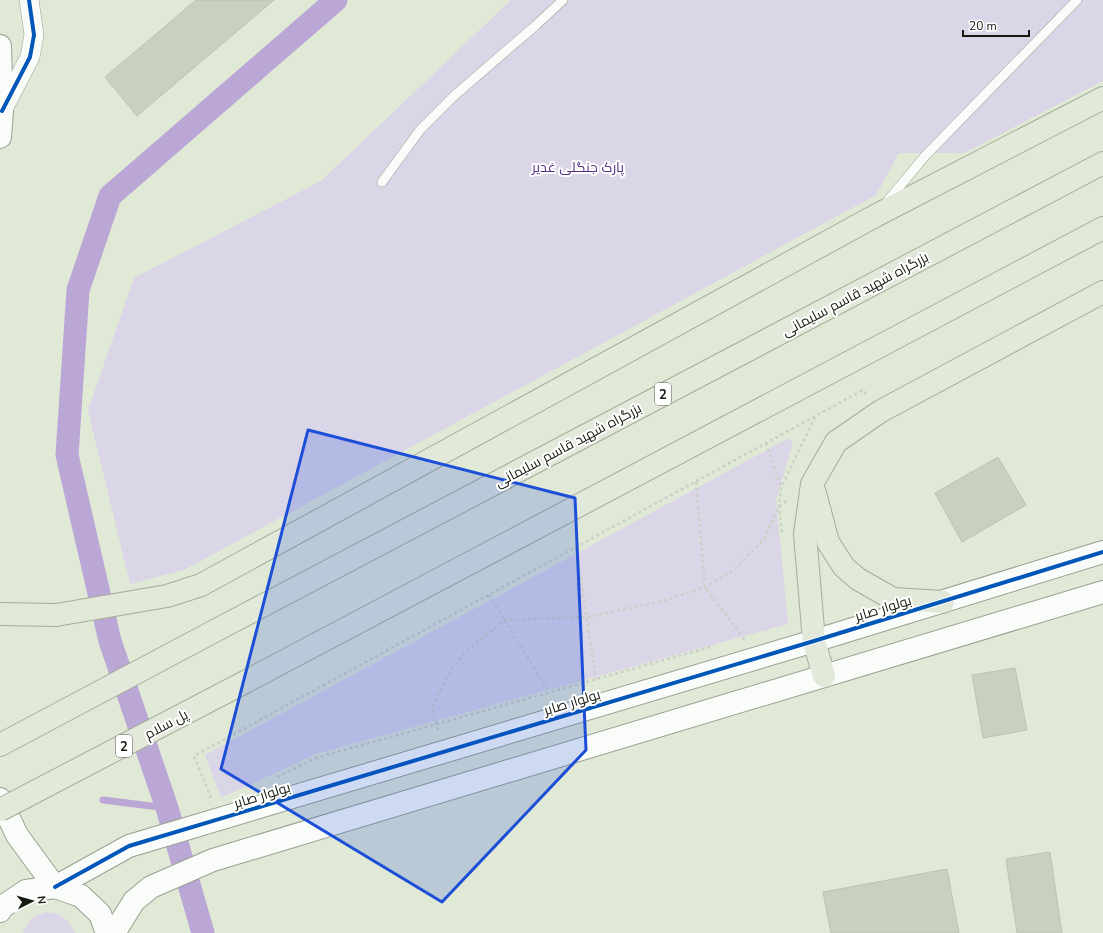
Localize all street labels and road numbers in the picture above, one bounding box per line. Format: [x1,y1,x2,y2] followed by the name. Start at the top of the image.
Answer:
[779,248,932,341] street label: بزرگراه شهید قاسم سلیمانی
[655,383,671,405] road number: 2
[492,399,645,492] street label: بزرگراه شهید قاسم سلیمانی
[852,591,914,626] street label: بولوار صابر
[541,685,603,720] street label: بولوار صابر
[141,705,192,744] street label: پل سلام
[116,735,132,757] road number: 2
[231,778,293,813] street label: بولوار صابر

